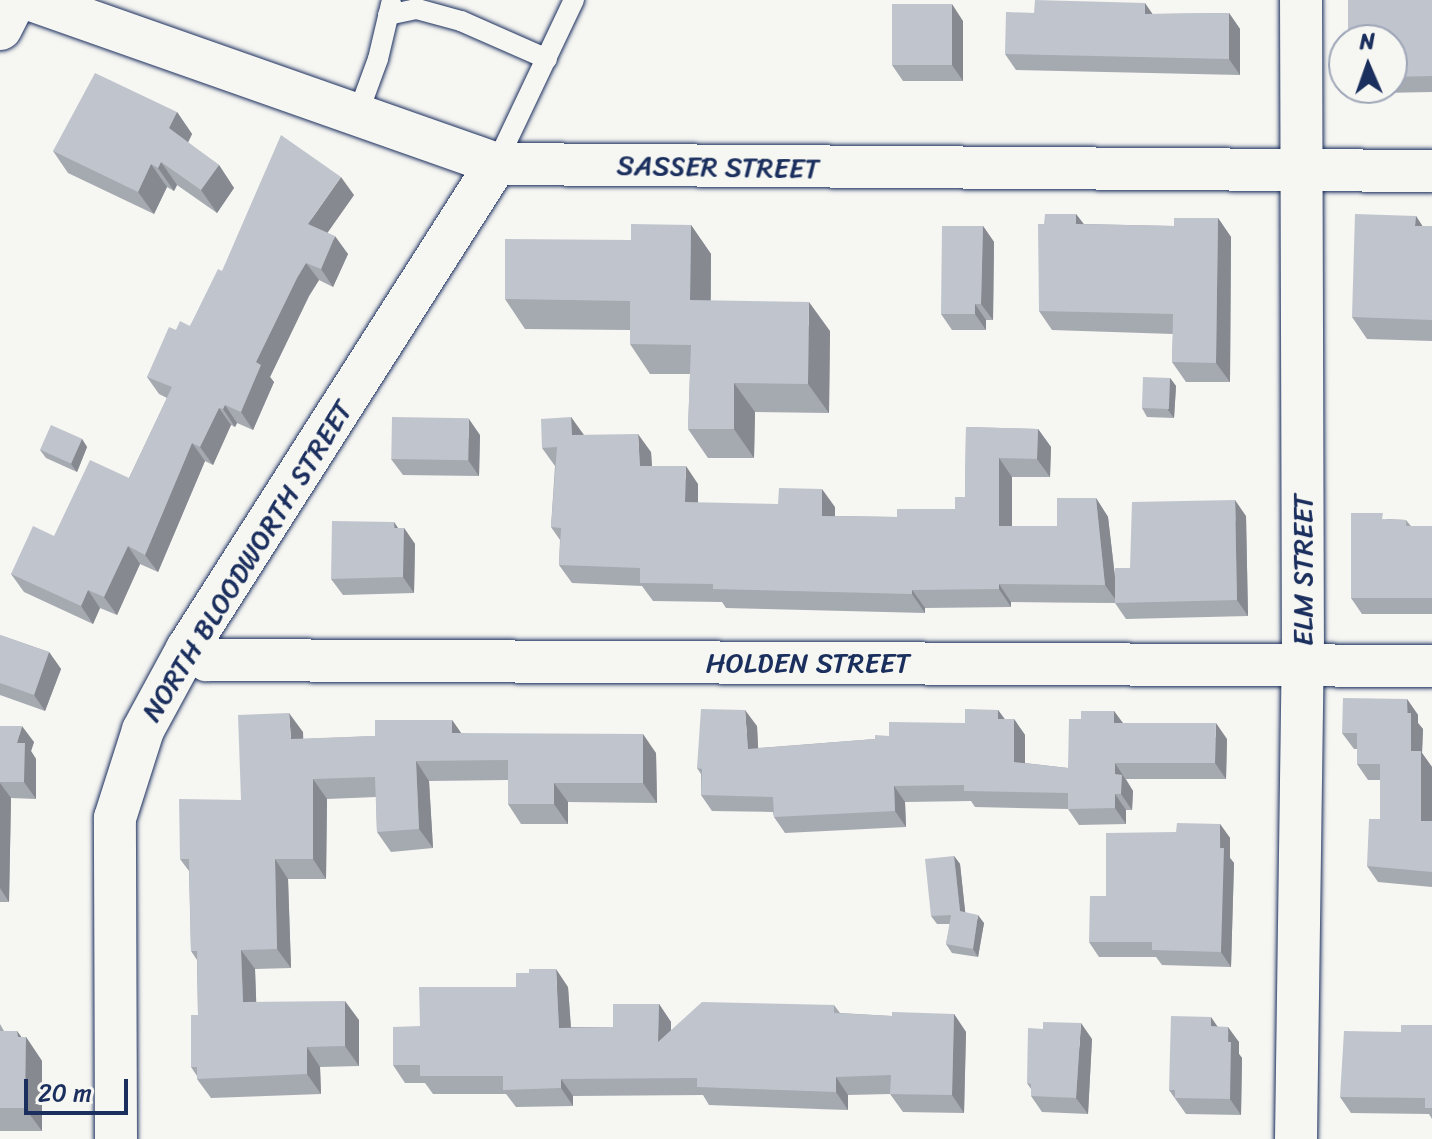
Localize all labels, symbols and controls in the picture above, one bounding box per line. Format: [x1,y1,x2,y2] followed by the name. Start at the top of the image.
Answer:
[1359,22,1376,61] text: N
[1328,24,1408,104] north arrow
[616,148,820,186] street label: SASSER STREET
[134,394,360,728] street label: NORTH BLOODWORTH STREET
[1286,492,1320,648] street label: ELM STREET
[705,646,911,680] street label: HOLDEN STREET
[28,1063,132,1113] scale bar
[38,1072,92,1114] text: 20 m

